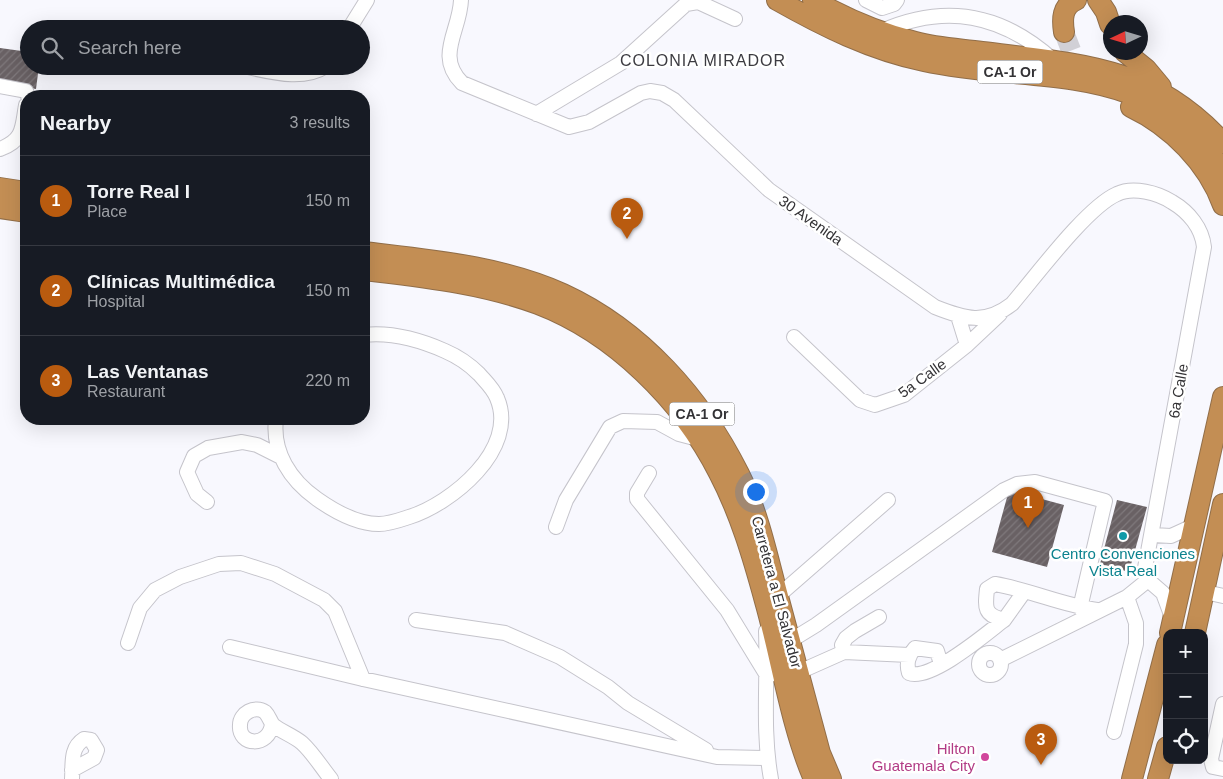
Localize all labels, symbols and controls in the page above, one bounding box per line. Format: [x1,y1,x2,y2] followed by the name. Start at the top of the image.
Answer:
[1103,15,1148,60] north arrow
[20,20,370,75] search box
[38,34,66,62] icon: search
[78,37,182,58] text: Search here
[620,52,786,69] district label: COLONIA MIRADOR
[978,61,1042,84] road number: CA-1 Or
[40,111,111,134] text: Nearby
[290,114,350,131] text: 3 results
[87,181,190,202] text: Torre Real I
[52,192,60,209] text: 1
[306,192,350,209] text: 150 m
[776,192,847,249] street label: 30 Avenida
[611,198,643,239] pin: 2
[87,203,127,220] text: Place
[87,271,275,292] text: Clínicas Multimédica
[52,282,60,299] text: 2
[306,282,350,299] text: 150 m
[87,293,145,310] text: Hospital
[895,355,949,401] street label: 5a Calle
[87,361,208,382] text: Las Ventanas
[1165,362,1191,420] street label: 6a Calle
[52,372,60,389] text: 3
[306,372,350,389] text: 220 m
[87,383,165,400] text: Restaurant
[670,402,734,426] road number: CA-1 Or
[743,479,769,505] your location
[1012,487,1044,528] pin: 1
[749,514,805,670] street label: Carretera a El Salvador
[1117,530,1129,542] marker: Centro Convenciones Vista Real
[1051,545,1195,579] place label: Centro Convenciones Vista Real
[1163,629,1208,764] map controls
[1163,629,1208,674] button: +
[1163,674,1208,719] button: −
[1163,719,1208,764] button: locate
[1025,724,1057,765] pin: 3
[872,740,975,774] place label: Hilton Guatemala City
[979,751,991,763] marker: Hilton Guatemala City

